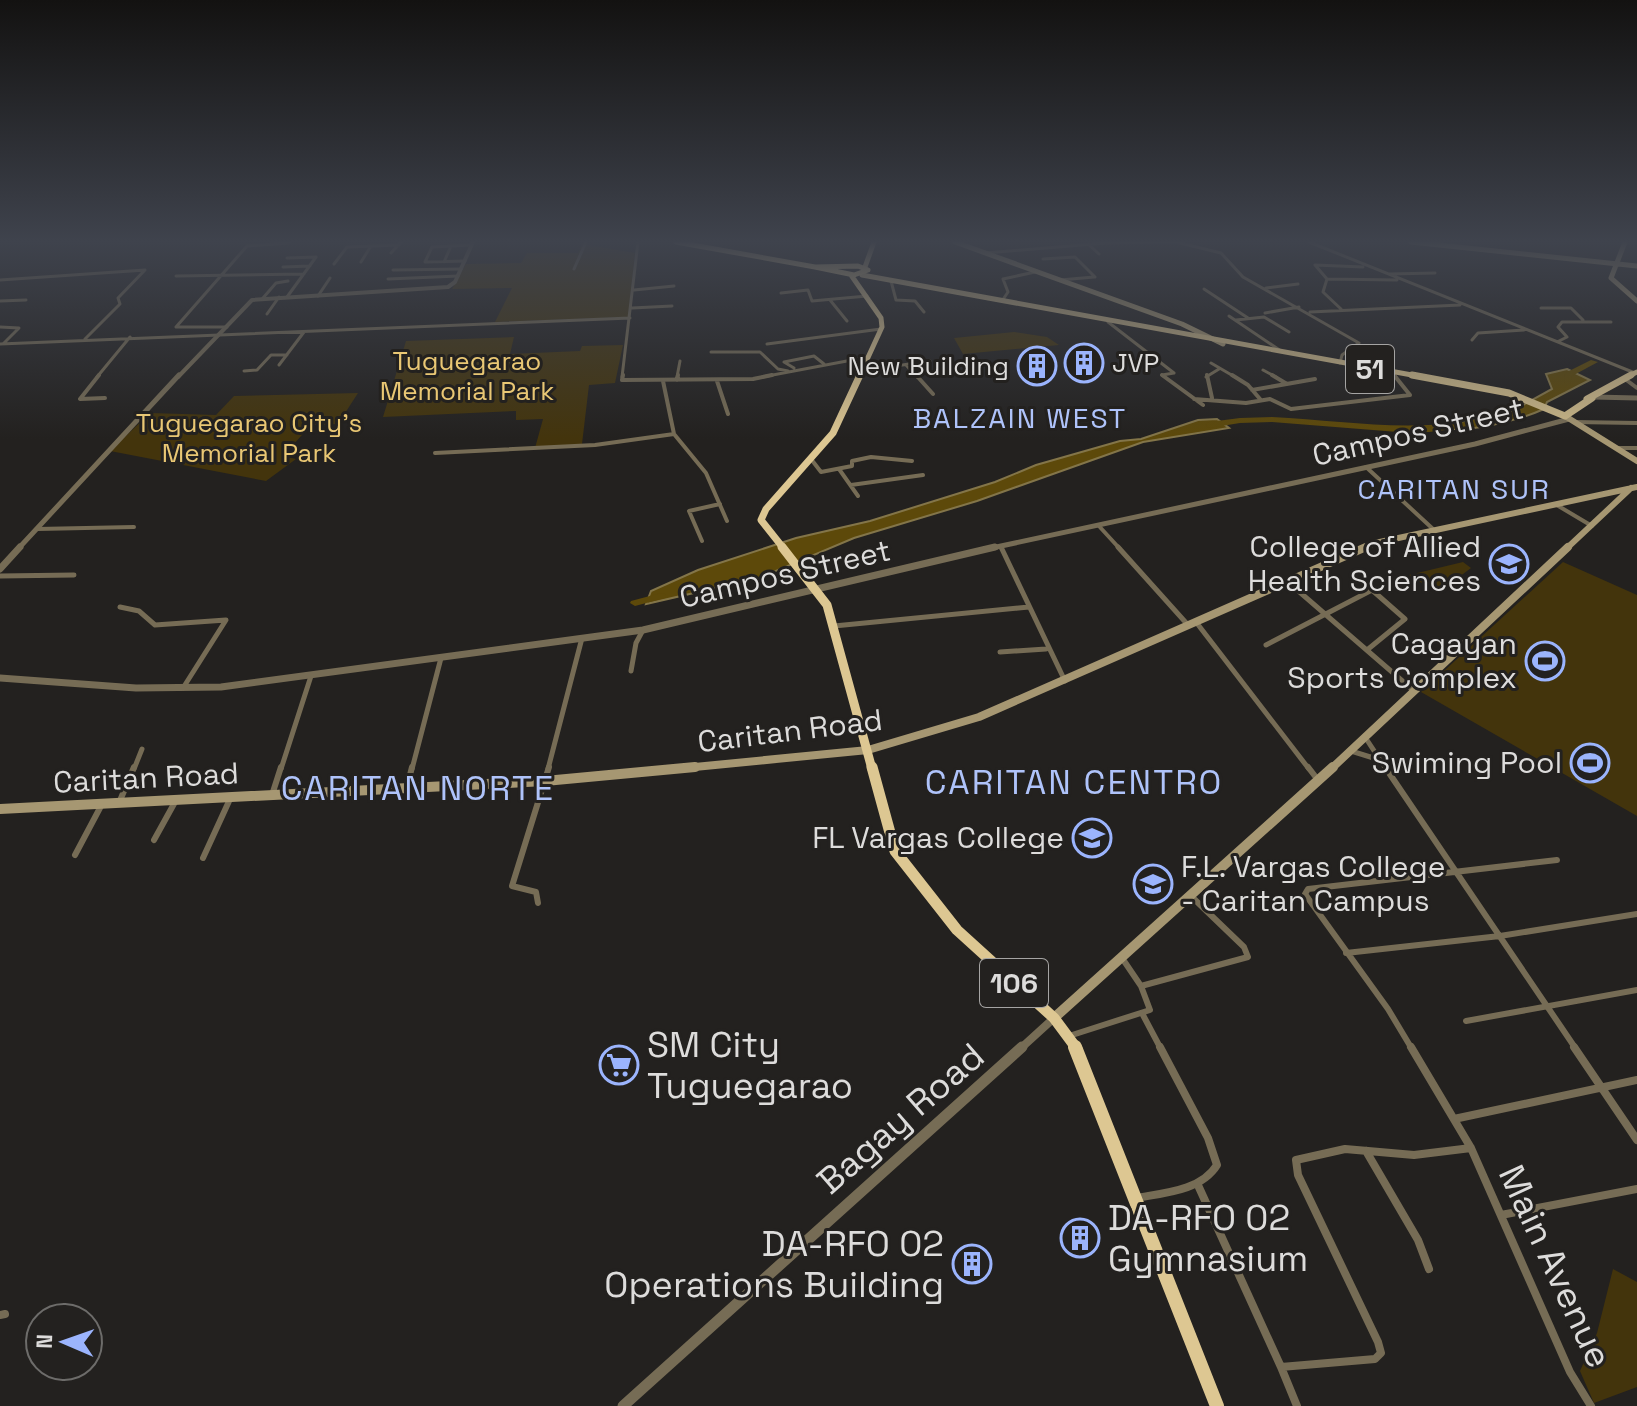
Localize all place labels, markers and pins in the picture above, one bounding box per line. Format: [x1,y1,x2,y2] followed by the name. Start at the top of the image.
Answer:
[1063,342,1105,384] building icon: JVP
[1016,345,1058,387] building icon: New Building
[1112,346,1159,380] place label: JVP
[848,349,1009,383] place label: New Building
[1248,527,1481,600] place label: College of Allied Health Sciences
[1488,543,1530,585] school or university icon: College of Allied Health Sciences
[1287,624,1517,697] place label: Cagayan Sports Complex
[1524,640,1566,682] sports icon: Cagayan Sports Complex
[1569,742,1611,784] sports icon: Swiming Pool
[1372,743,1562,782] place label: Swiming Pool
[1071,817,1113,859] school or university icon: FL Vargas College
[812,818,1064,857] place label: FL Vargas College
[1181,847,1446,920] place label: F.L. Vargas College - Caritan Campus
[1132,863,1174,905] school or university icon: F.L. Vargas College - Caritan Campus
[647,1022,853,1109] place label: SM City Tuguegarao
[598,1044,640,1086] supermarket icon: SM City Tuguegarao
[1108,1195,1308,1282] place label: DA-RFO 02 Gymnasium
[1059,1217,1101,1259] building icon: DA-RFO 02 Gymnasium
[604,1221,944,1308] place label: DA-RFO 02 Operations Building
[951,1243,993,1285] building icon: DA-RFO 02 Operations Building

